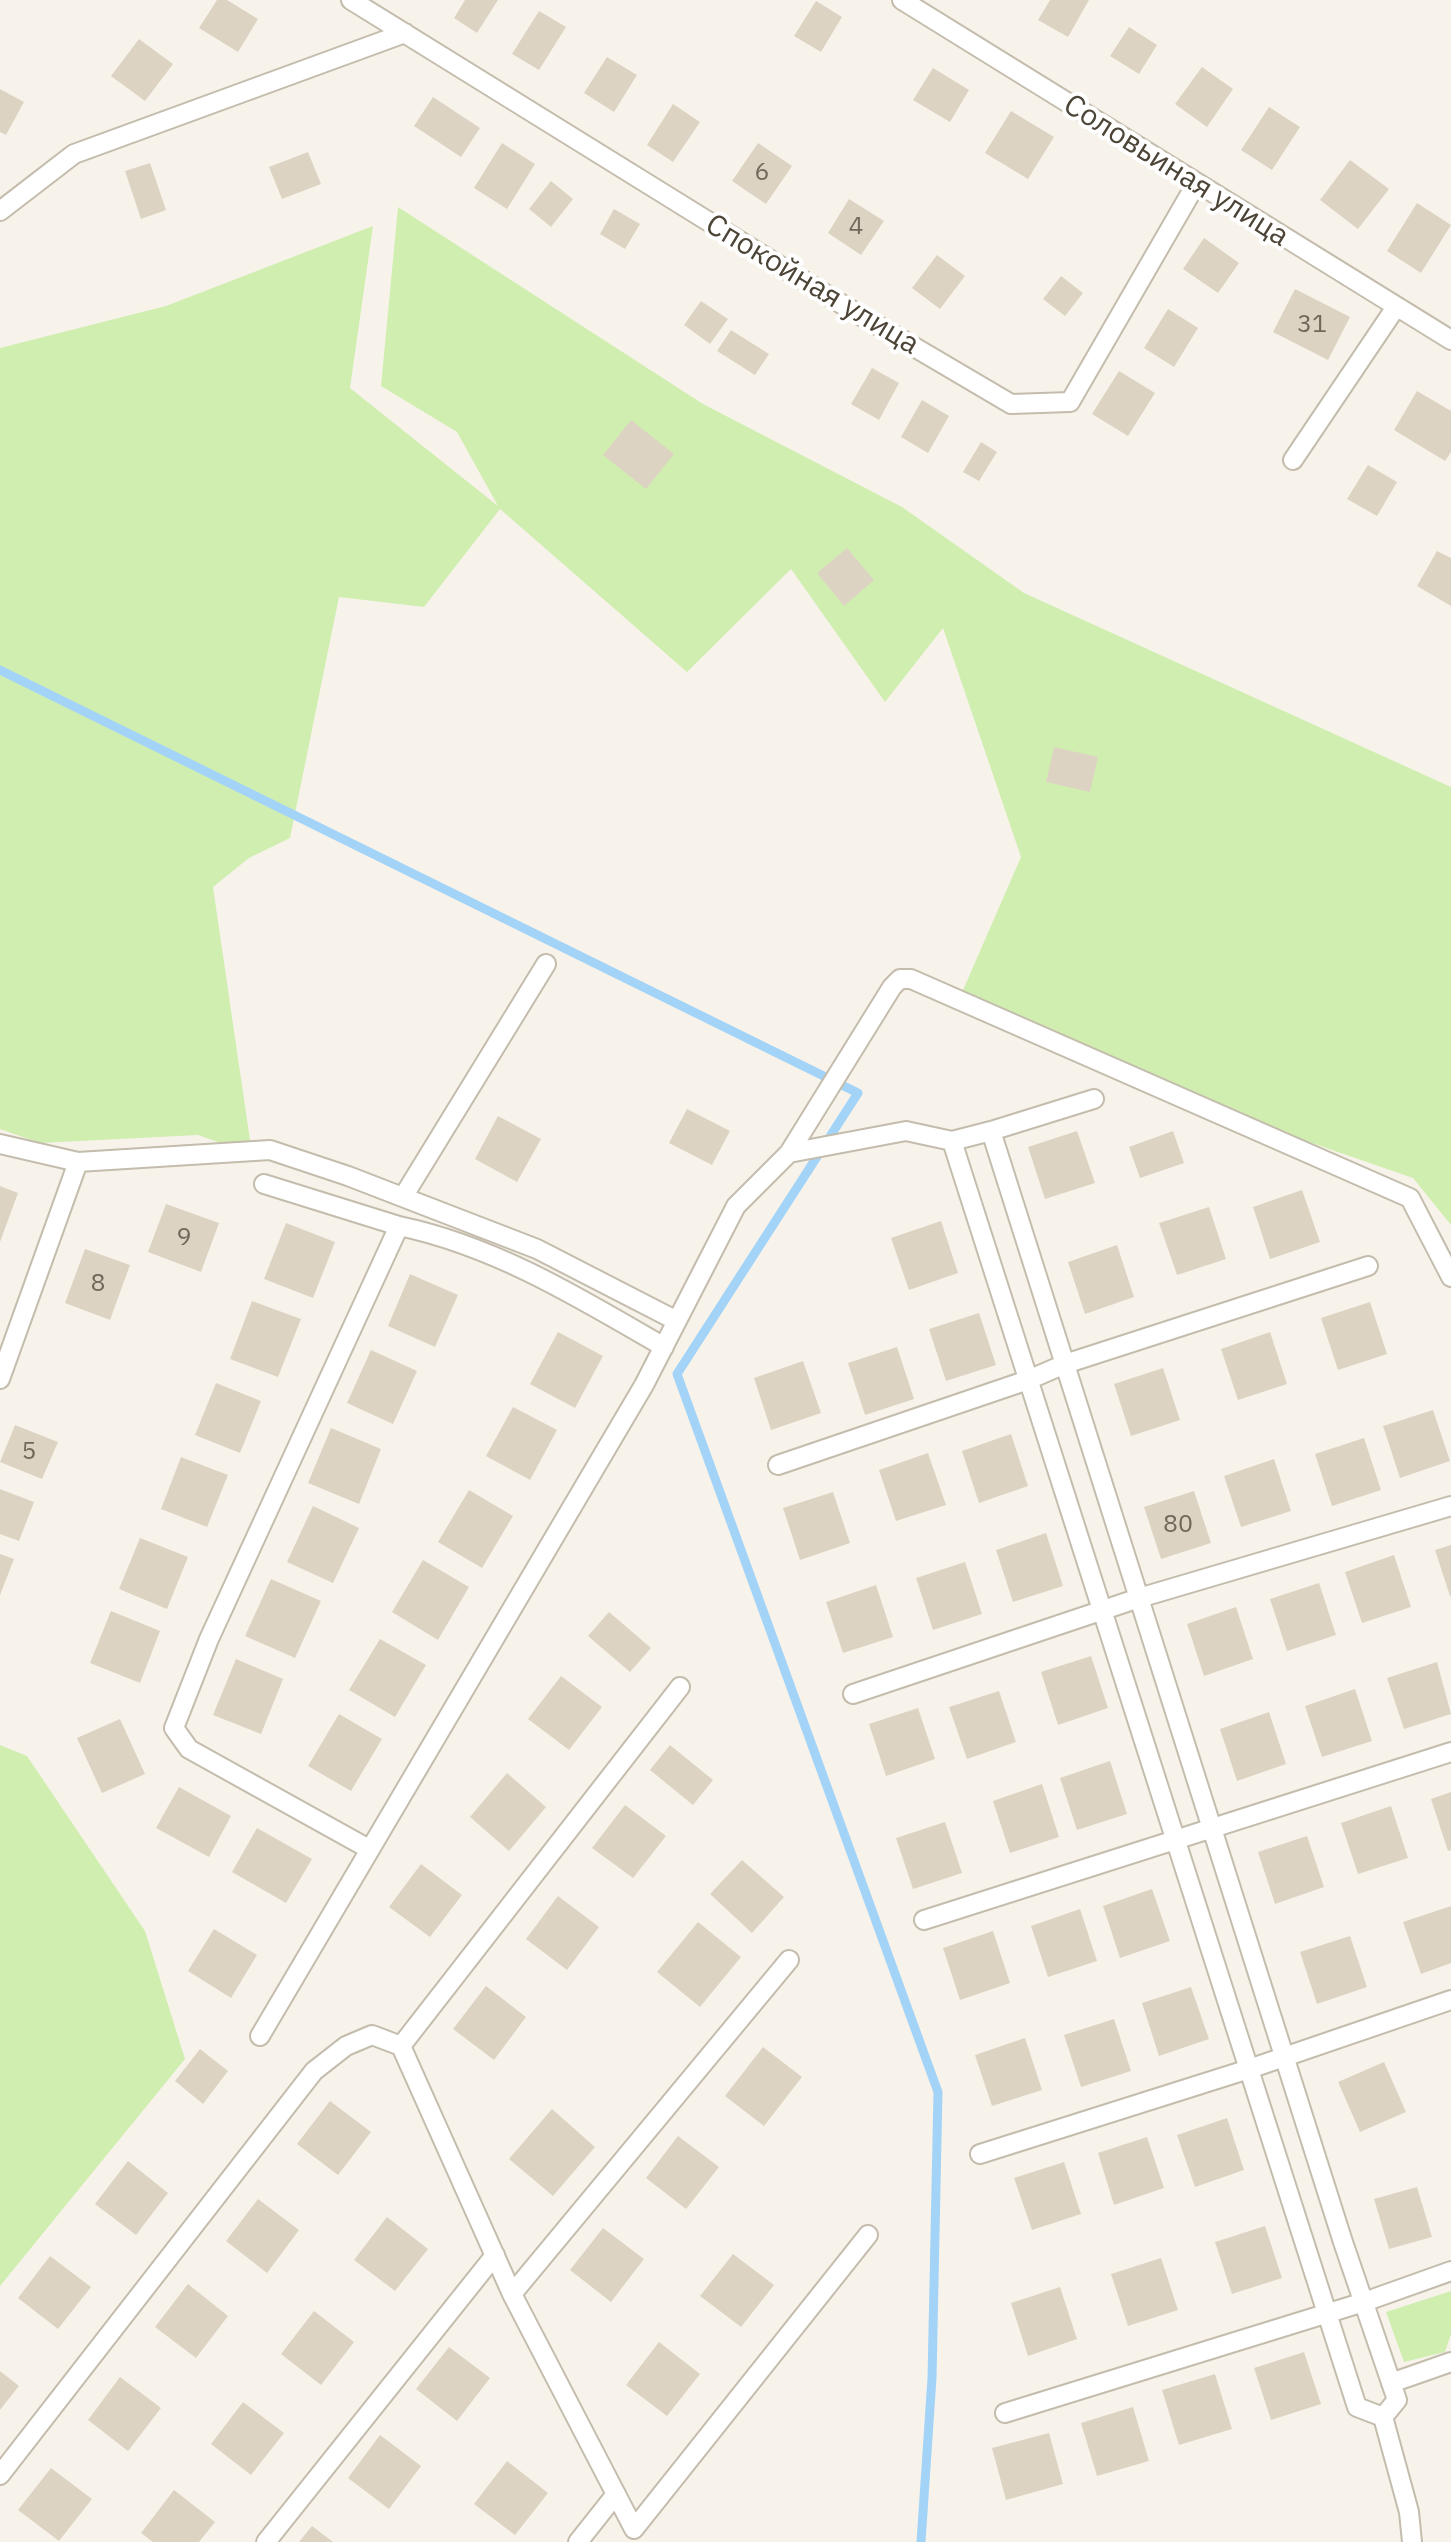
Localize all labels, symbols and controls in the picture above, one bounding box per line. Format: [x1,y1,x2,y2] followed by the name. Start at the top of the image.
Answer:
[1057,87,1295,255] street label: Соловьиная улица
[755,158,769,188] house number: 6
[699,207,925,363] street label: Спокойная улица
[849,212,863,242] house number: 4
[1297,310,1327,340] house number: 31
[177,1223,191,1253] house number: 9
[91,1269,105,1299] house number: 8
[22,1437,36,1467] house number: 5
[1163,1510,1193,1540] house number: 80

